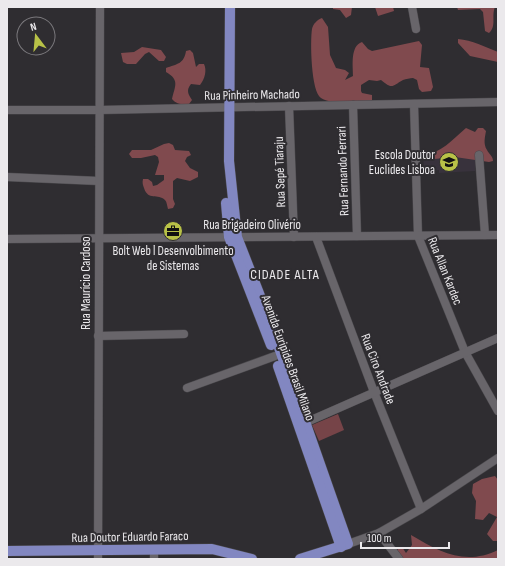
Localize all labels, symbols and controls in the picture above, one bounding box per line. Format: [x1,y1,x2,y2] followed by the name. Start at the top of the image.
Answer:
[16,16,56,56] north arrow
[29,20,38,34] text: N
[204,86,300,104] street label: Rua Pinheiro Machado
[333,126,353,216] street label: Rua Fernando Ferrari
[271,136,289,208] street label: Rua Sepé Tiaraju
[369,147,435,178] place label: Escola Doutor Euclides Lisboa
[438,151,460,173] school or university icon: Escola Doutor Euclides Lisboa
[203,217,301,233] street label: Rua Brigadeiro Olivério
[162,220,184,242] office icon: Bolt Web l Desenvolbimento de Sistemas
[424,235,466,307] street label: Rua Allan Kardec
[78,236,94,330] street label: Rua Maurício Cardoso
[112,243,234,274] place label: Bolt Web l Desenvolbimento de Sistemas
[250,266,320,283] district label: CIDADE ALTA
[257,292,318,423] street label: Avenida Euripides Brasil Milano
[357,331,399,407] street label: Rua Ciro Andrade
[361,524,449,550] scale bar
[71,528,189,546] street label: Rua Doutor Eduardo Faraco
[367,531,392,546] text: 100 m

